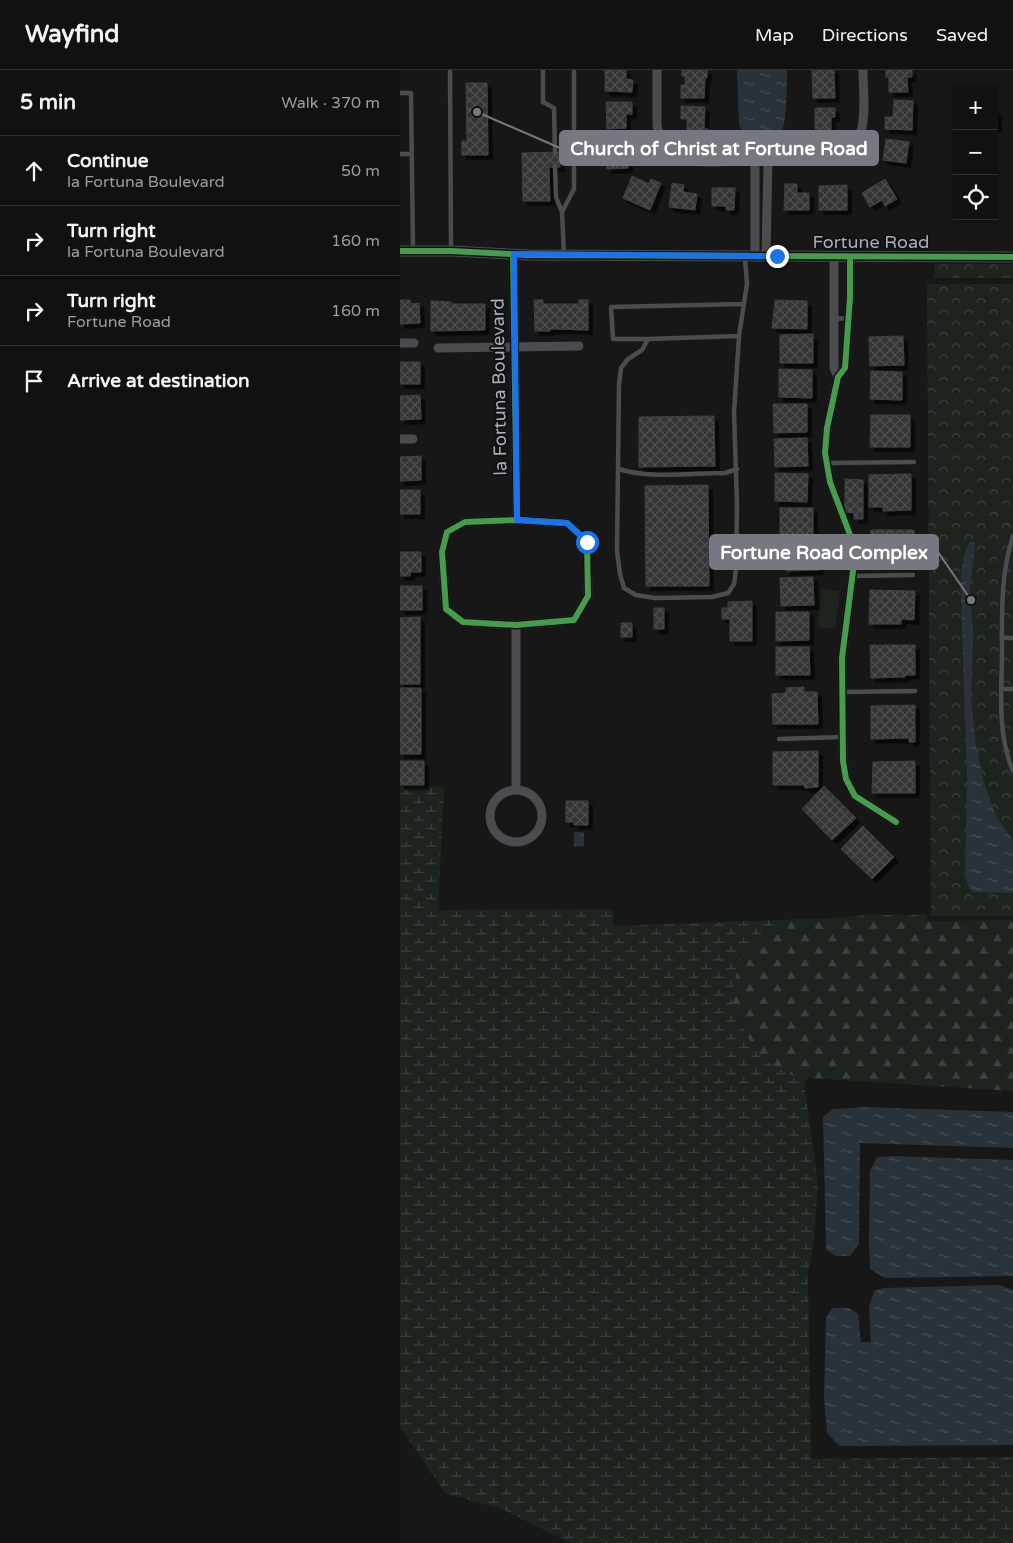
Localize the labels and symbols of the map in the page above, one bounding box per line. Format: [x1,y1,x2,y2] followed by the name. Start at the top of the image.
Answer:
[560,131,878,165] callout: Church of Christ at Fortune Road
[570,138,868,160] text: Church of Christ at Fortune Road
[813,231,929,253] street label: Fortune Road
[766,245,789,268] route end
[486,298,512,476] street label: la Fortuna Boulevard
[576,531,599,554] route start
[710,535,938,569] callout: Fortune Road Complex
[720,542,928,565] text: Fortune Road Complex

